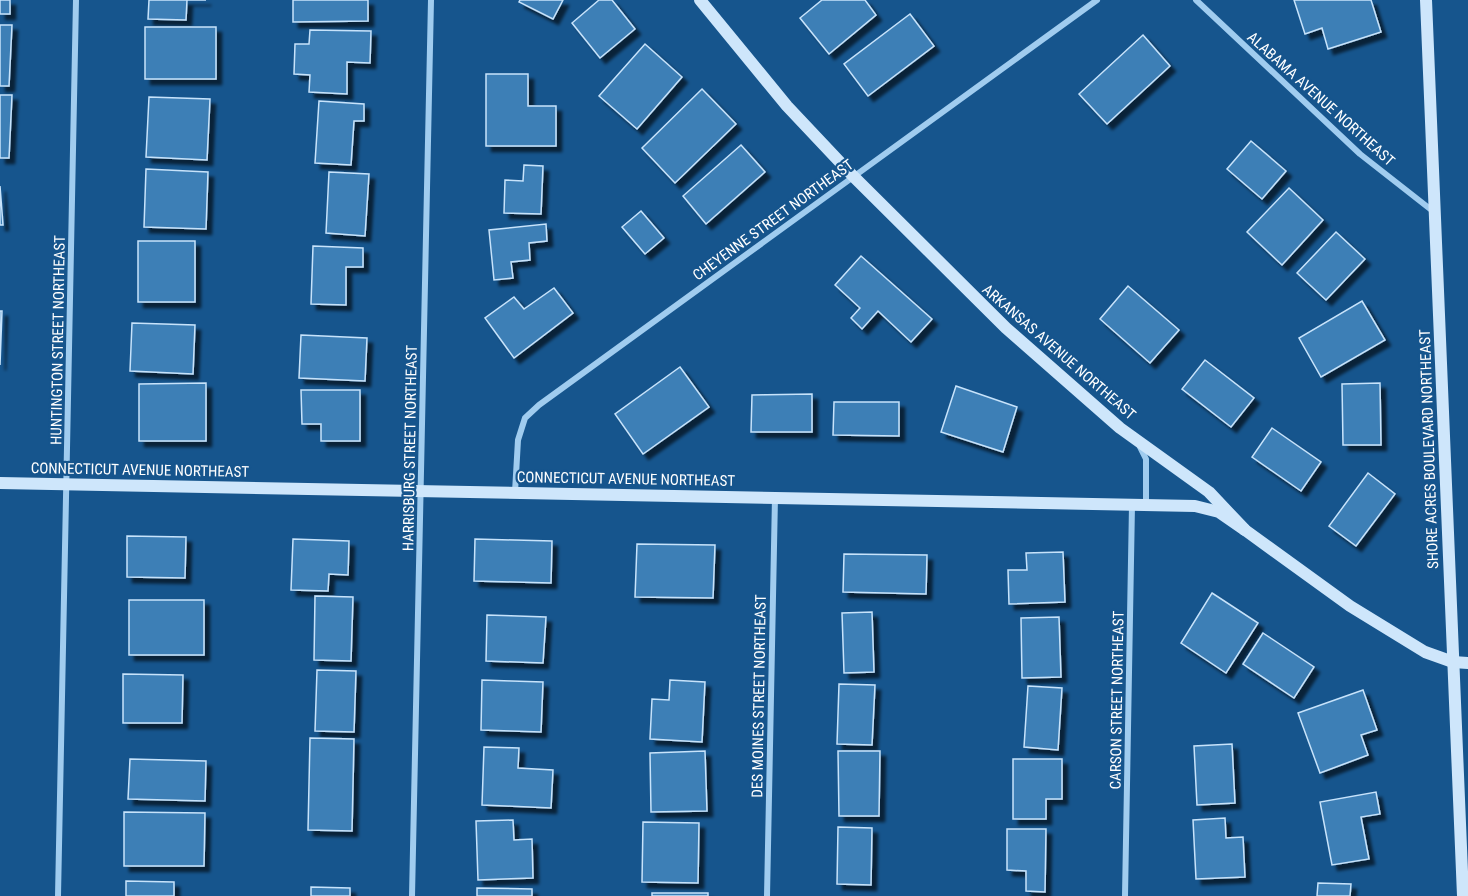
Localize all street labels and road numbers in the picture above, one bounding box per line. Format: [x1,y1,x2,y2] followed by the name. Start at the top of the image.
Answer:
[1244,28,1398,170] street label: ALABAMA AVENUE NORTHEAST
[689,156,857,284] street label: CHEYENNE STREET NORTHEAST
[47,235,69,445] street label: HUNTINGTON STREET NORTHEAST
[979,280,1140,424] street label: ARKANSAS AVENUE NORTHEAST
[1416,329,1442,569] street label: SHORE ACRES BOULEVARD NORTHEAST
[399,344,421,551] street label: HARRISBURG STREET NORTHEAST
[31,459,249,481] street label: CONNECTICUT AVENUE NORTHEAST
[517,468,735,490] street label: CONNECTICUT AVENUE NORTHEAST
[748,594,770,798] street label: DES MOINES STREET NORTHEAST
[1106,610,1128,789] street label: CARSON STREET NORTHEAST

